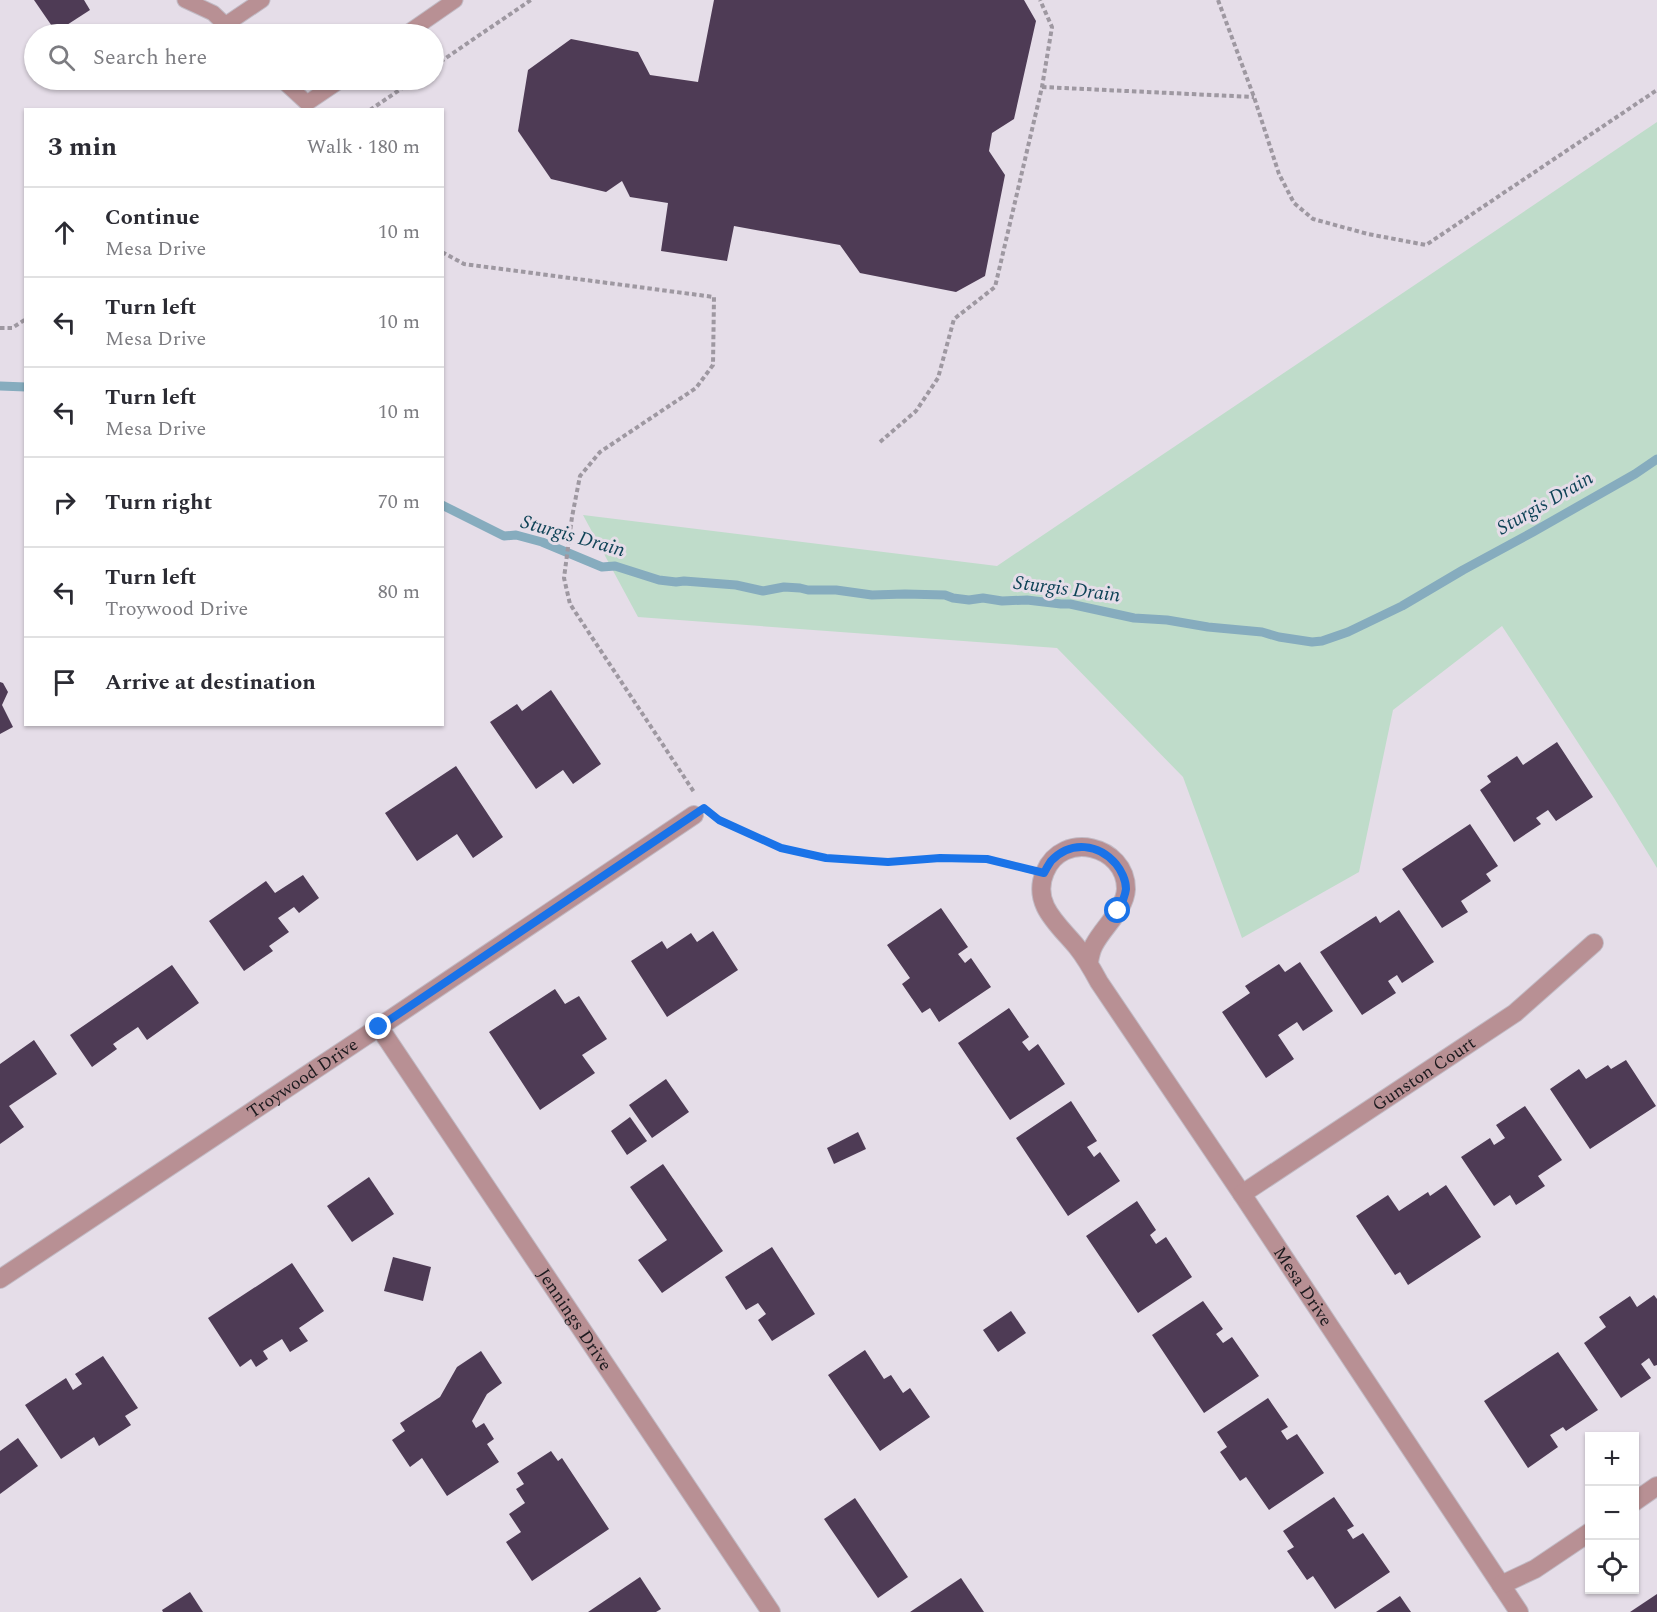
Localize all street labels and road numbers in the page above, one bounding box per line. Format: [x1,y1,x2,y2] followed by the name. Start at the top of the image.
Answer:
[1366,1029,1481,1118] street label: Gunston Court
[241,1031,363,1125] street label: Troywood Drive
[1267,1241,1340,1332] street label: Mesa Drive
[531,1263,619,1376] street label: Jennings Drive

